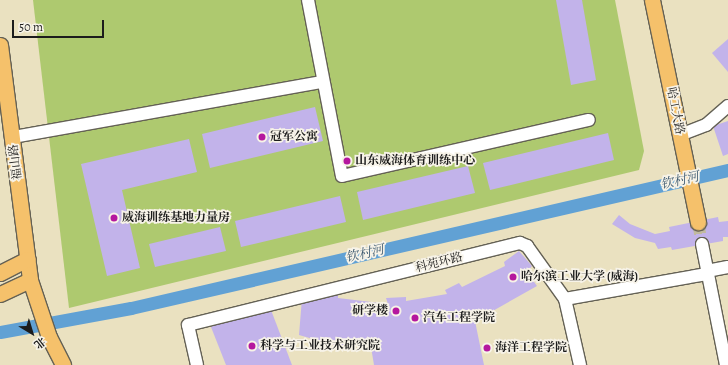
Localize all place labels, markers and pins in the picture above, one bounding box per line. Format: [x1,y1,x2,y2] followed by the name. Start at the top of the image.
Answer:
[270,130,318,144] place label: 冠军公寓
[257,132,267,142] marker: 冠军公寓
[355,154,475,168] place label: 山东威海体育训练中心
[342,156,352,166] marker: 山东威海体育训练中心
[122,211,230,225] place label: 威海训练基地力量房
[109,213,119,223] marker: 威海训练基地力量房
[521,270,638,284] place label: 哈尔滨工业大学 (威海)
[508,272,518,282] marker: 哈尔滨工业大学 (威海)
[352,304,388,318] place label: 研学楼
[391,306,401,316] marker: 研学楼
[423,311,495,325] place label: 汽车工程学院
[410,313,420,323] marker: 汽车工程学院
[260,339,380,353] place label: 科学与工业技术研究院
[247,341,257,351] marker: 科学与工业技术研究院
[495,341,567,355] place label: 海洋工程学院
[482,343,492,353] marker: 海洋工程学院

